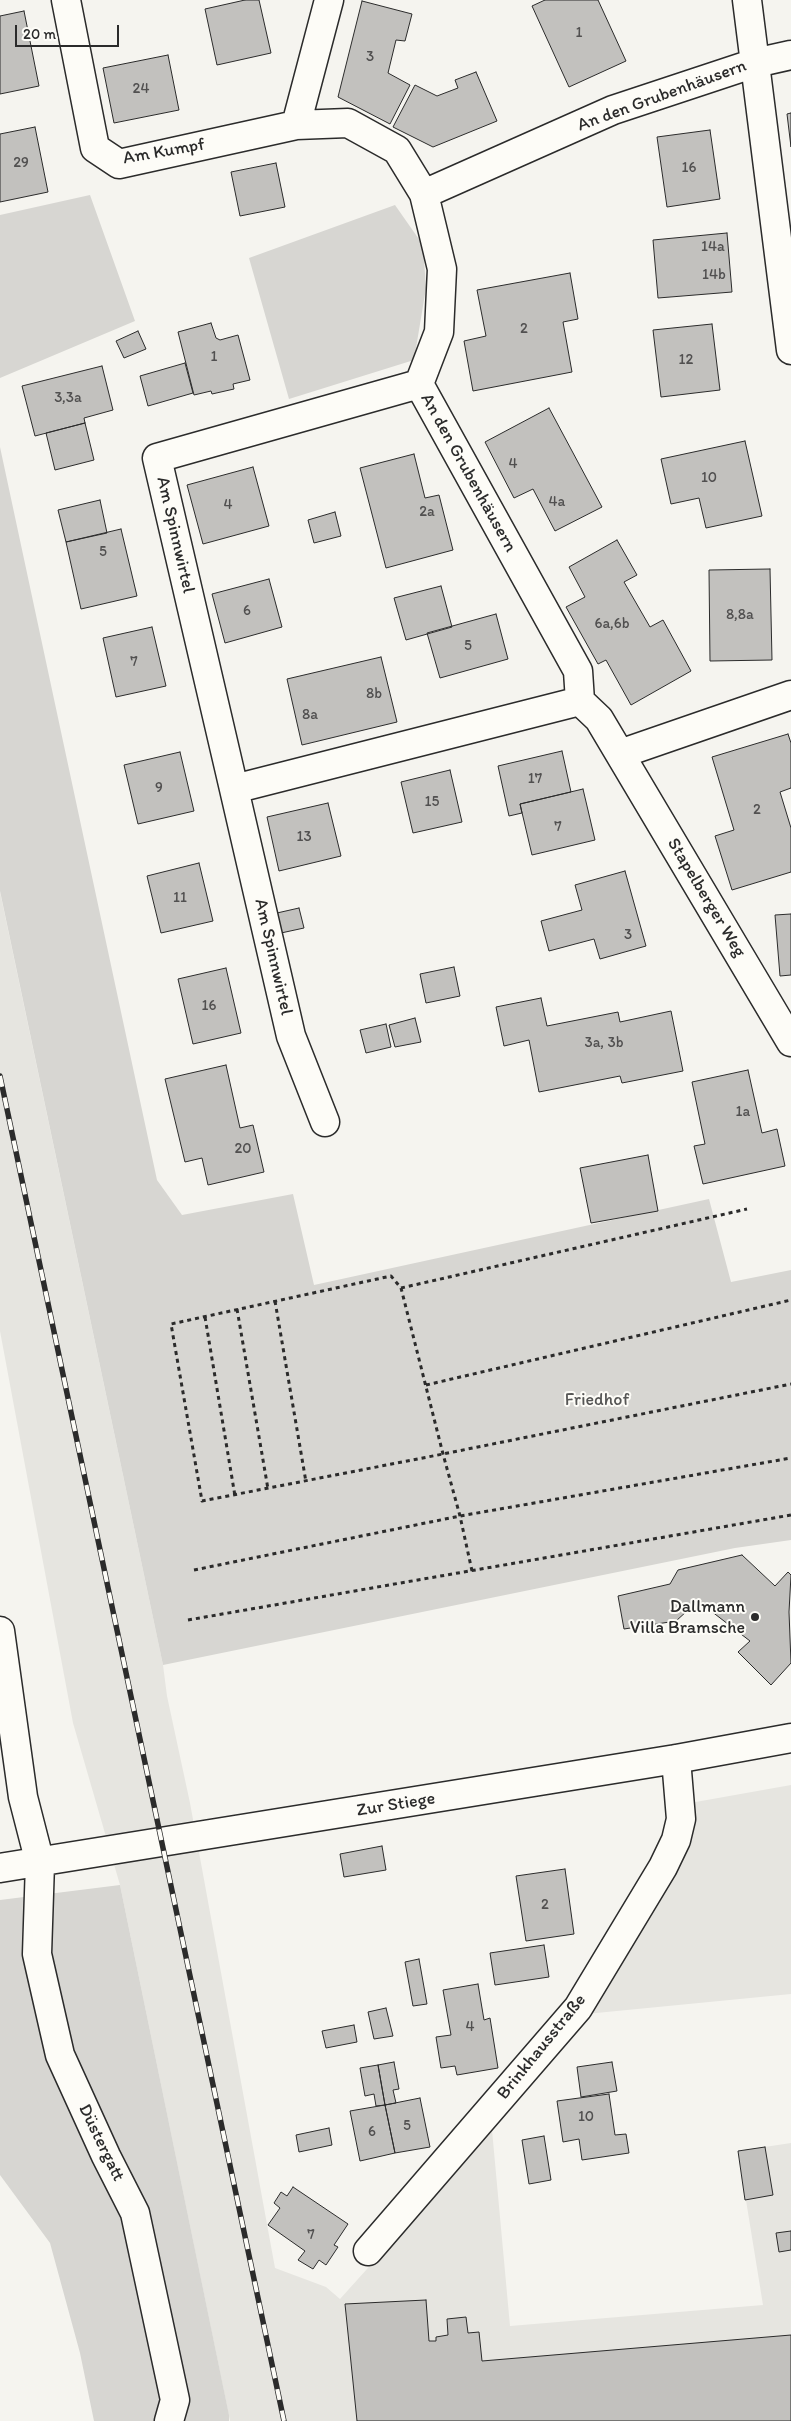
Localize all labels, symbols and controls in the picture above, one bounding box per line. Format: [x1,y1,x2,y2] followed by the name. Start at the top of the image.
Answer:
[18,15,121,47] scale bar
[576,24,582,42] house number: 1
[23,25,56,43] text: 20 m
[366,48,374,66] house number: 3
[574,55,750,137] street label: An den Grubenhäusern
[133,80,149,98] house number: 24
[121,134,207,170] street label: Am Kumpf
[13,154,29,172] house number: 29
[682,159,696,177] house number: 16
[701,238,725,256] house number: 14a
[702,266,726,284] house number: 14b
[520,320,528,338] house number: 2
[211,348,217,366] house number: 1
[679,351,693,369] house number: 12
[54,389,82,407] house number: 3,3a
[415,390,521,556] street label: An den Grubenhäusern
[508,455,518,473] house number: 4
[701,469,717,487] house number: 10
[151,475,199,595] street label: Am Spinnwirtel
[549,493,565,511] house number: 4a
[223,496,233,514] house number: 4
[419,503,435,521] house number: 2a
[99,543,107,561] house number: 5
[243,602,251,620] house number: 6
[726,606,754,624] house number: 8,8a
[594,615,630,633] house number: 6a,6b
[464,637,472,655] house number: 5
[130,653,138,671] house number: 7
[366,685,382,703] house number: 8b
[302,706,318,724] house number: 8a
[528,770,542,788] house number: 17
[155,779,163,797] house number: 9
[425,793,439,811] house number: 15
[753,801,761,819] house number: 2
[554,818,562,836] house number: 7
[296,828,312,846] house number: 13
[662,834,750,962] street label: Stapelberger Weg
[173,889,187,907] house number: 11
[249,897,297,1017] street label: Am Spinnwirtel
[624,926,632,944] house number: 3
[202,997,216,1015] house number: 16
[585,1034,623,1052] house number: 3a, 3b
[736,1103,750,1121] house number: 1a
[234,1140,252,1158] house number: 20
[565,1389,629,1411] park label: Friedhof
[630,1596,745,1638] place label: Dallmann Villa Bramsche
[749,1611,761,1623] marker: Dallmann Villa Bramsche
[355,1788,437,1822] street label: Zur Stiege
[541,1896,549,1914] house number: 2
[493,1990,591,2104] street label: Brinkhausstraße
[465,2018,475,2036] house number: 4
[73,2101,129,2185] street label: Düstergatt
[578,2108,594,2126] house number: 10
[403,2117,411,2135] house number: 5
[368,2123,376,2141] house number: 6
[307,2226,315,2244] house number: 7

